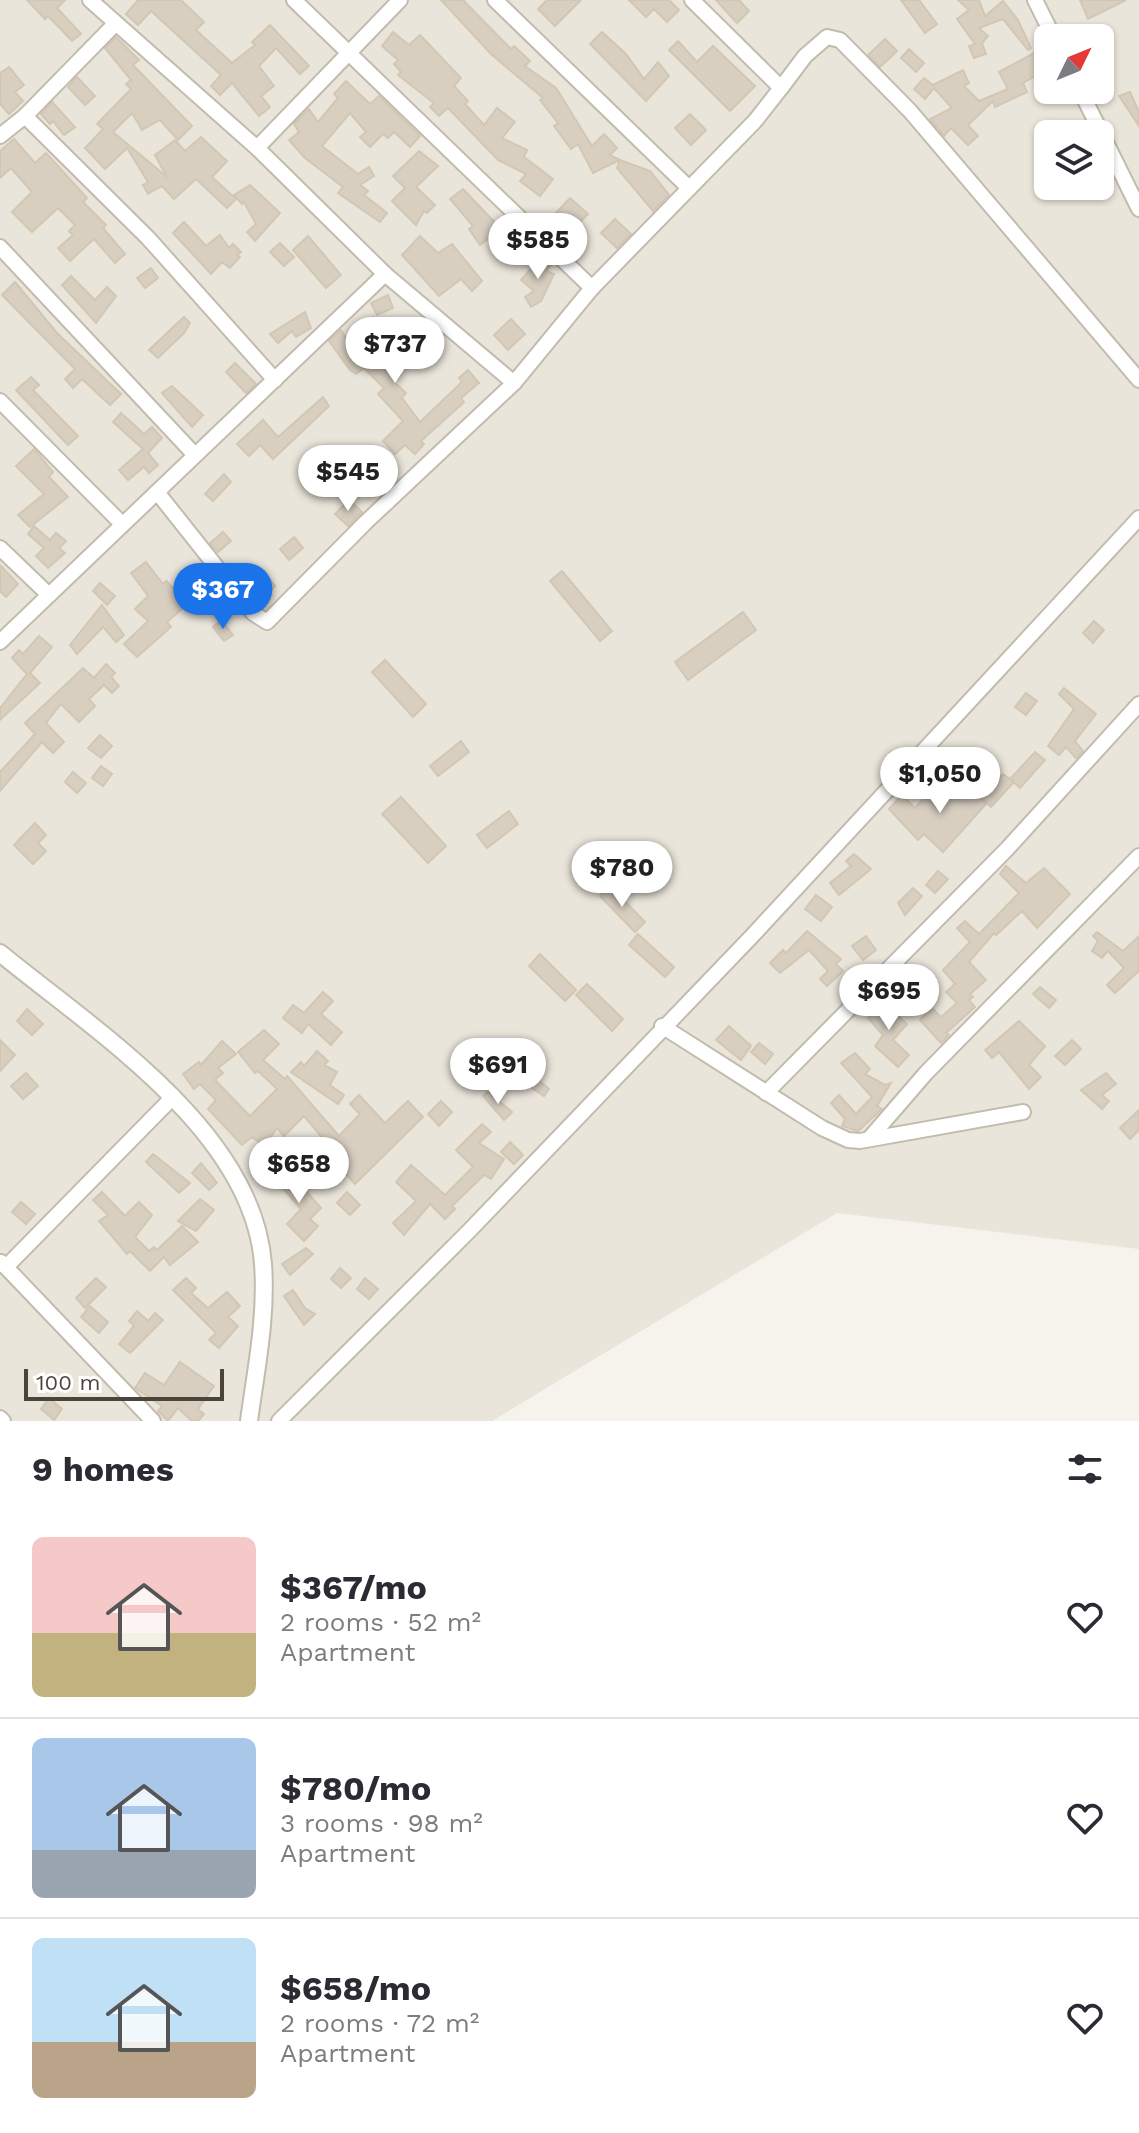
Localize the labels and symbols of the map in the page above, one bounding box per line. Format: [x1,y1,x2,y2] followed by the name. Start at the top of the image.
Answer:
[1034,24,1114,104] north arrow
[491,213,585,281] pin: $585
[348,317,442,385] pin: $737
[301,445,395,513] pin: $545
[176,563,270,631] pin: $367
[875,747,1005,815] pin: $1,050
[575,841,669,909] pin: $780
[842,964,936,1032] pin: $695
[451,1038,545,1106] pin: $691
[252,1137,346,1205] pin: $658
[24,1365,224,1401] scale bar

